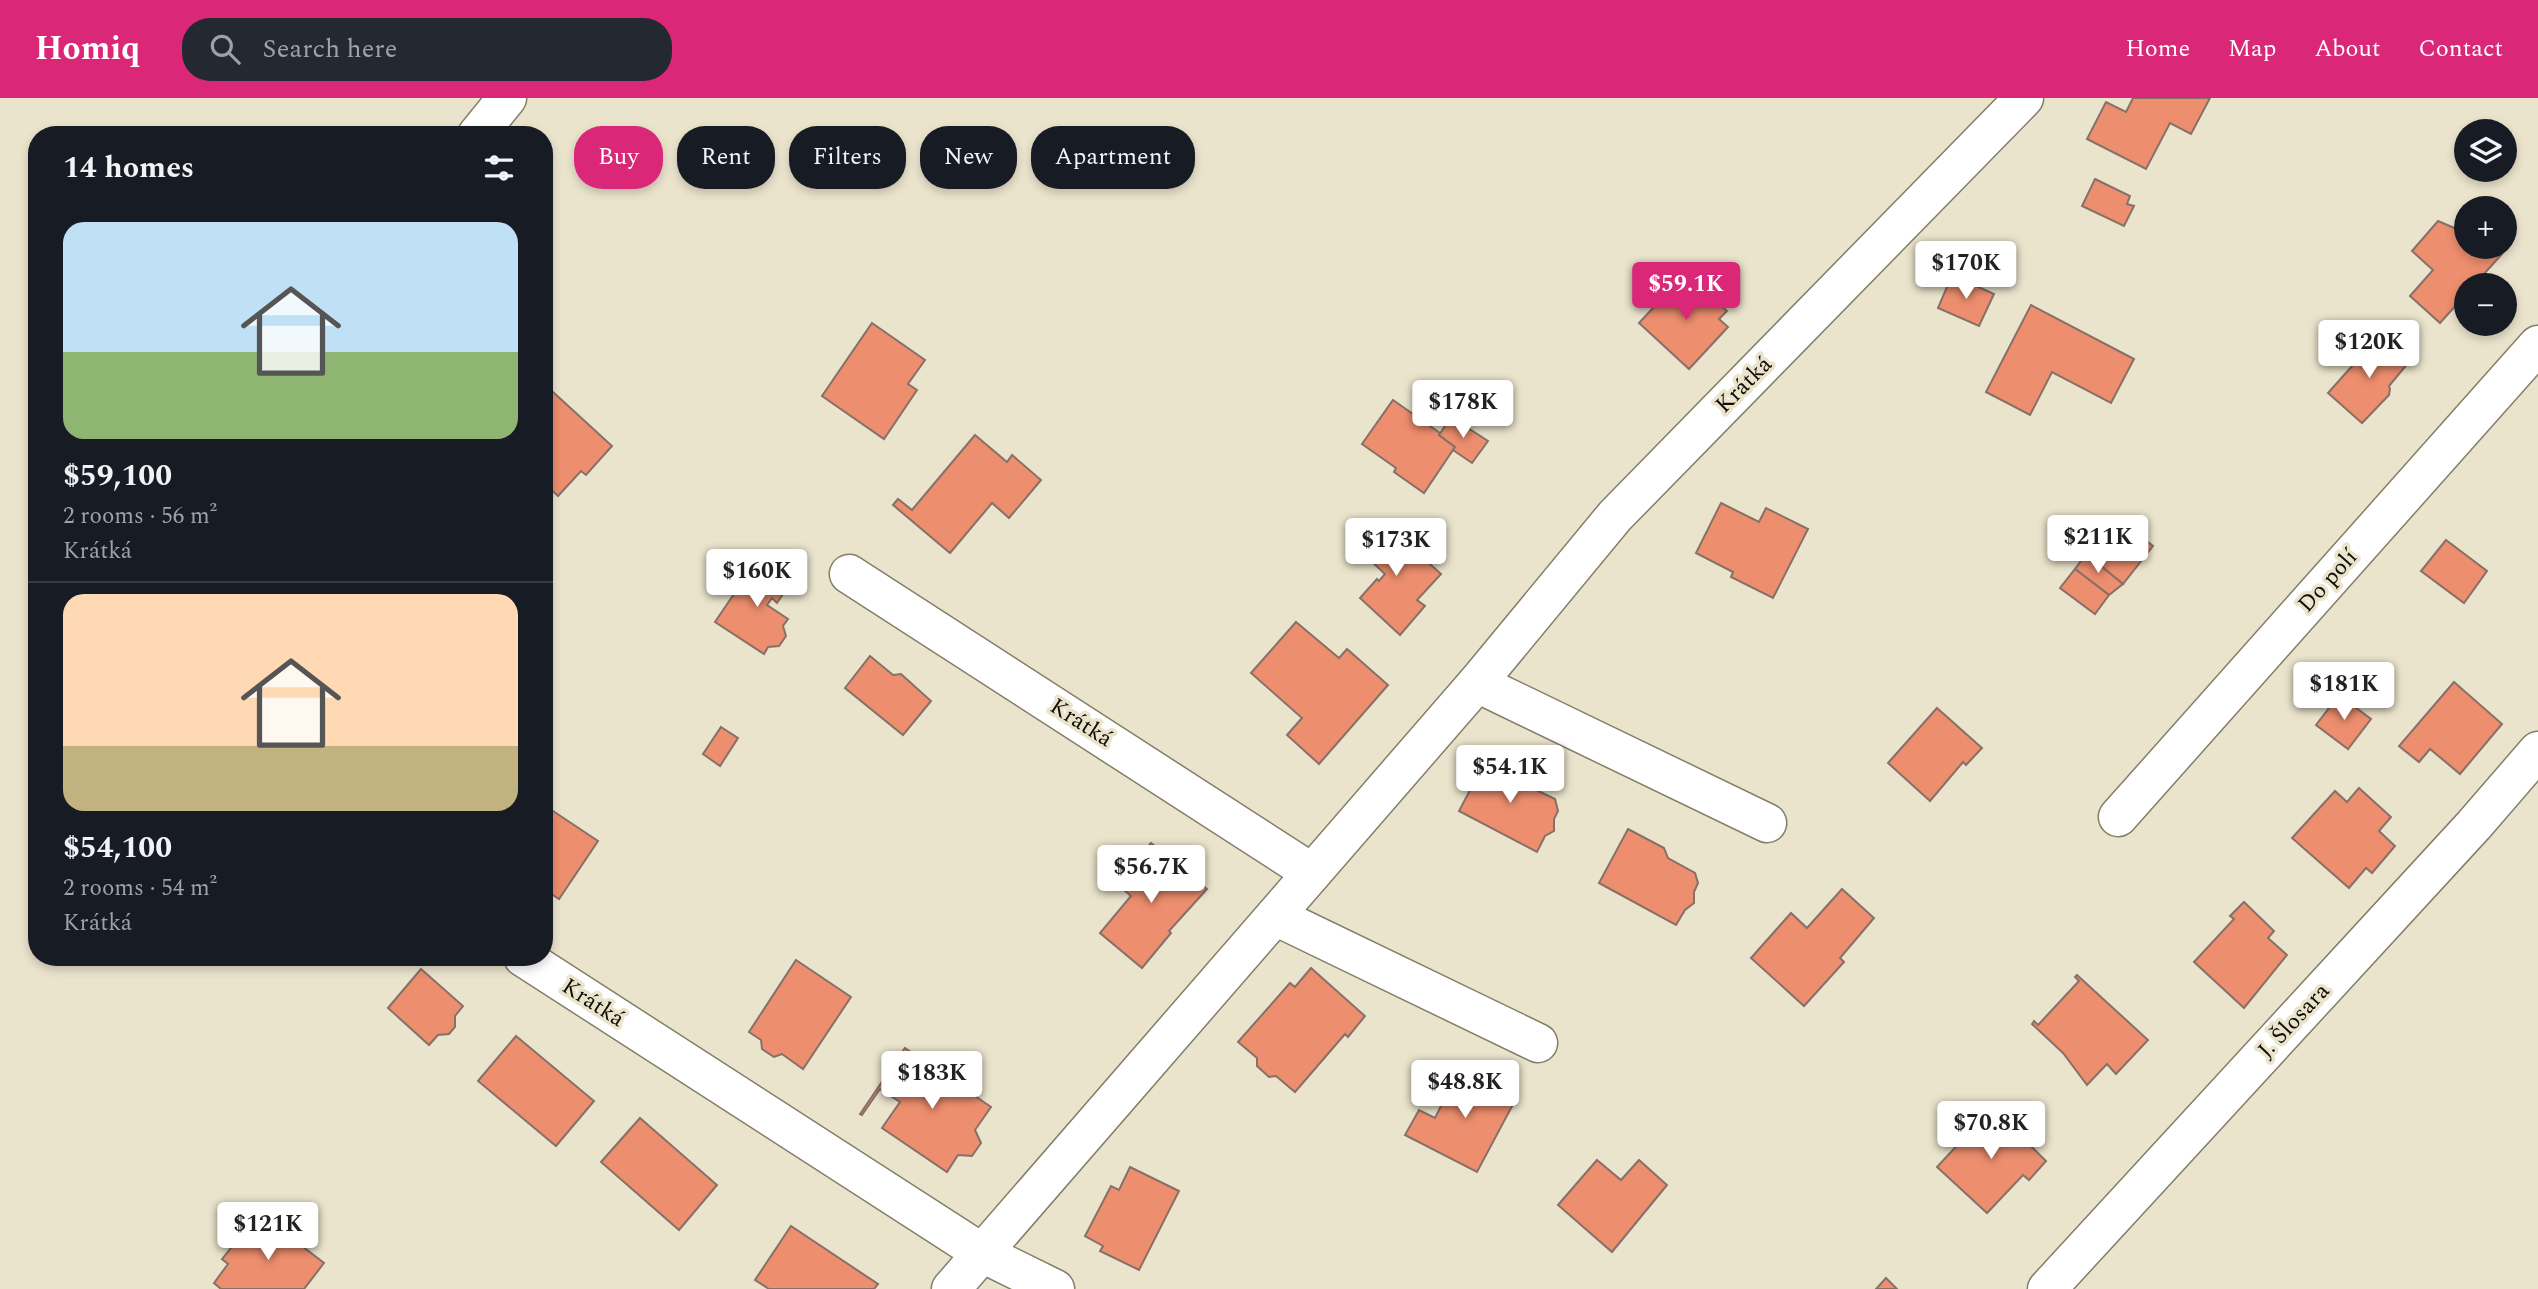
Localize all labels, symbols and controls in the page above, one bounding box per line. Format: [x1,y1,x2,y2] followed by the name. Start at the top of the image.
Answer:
[182,18,672,81] search box
[35,24,140,74] text: Homiq
[262,29,397,69] text: Search here
[206,30,244,68] icon: search
[2125,31,2190,67] text: Home
[2228,31,2276,67] text: Map
[2314,31,2380,67] text: About
[2418,31,2503,67] text: Contact
[2454,119,2517,336] map controls
[2454,119,2517,182] button: layers
[574,126,663,189] chip: Buy
[677,126,775,189] chip: Rent
[789,126,906,189] chip: Filters
[920,126,1017,189] chip: New
[1031,126,1195,189] chip: Apartment
[63,145,194,191] text: 14 homes
[480,149,518,187] icon: filters
[2454,196,2517,259] button: +
[1917,242,2015,301] pin: $170K
[1931,246,2001,281] text: $170K
[1629,262,1743,322] pin: $59.1K
[1648,267,1724,302] text: $59.1K
[228,268,354,394] icon: home
[2454,273,2517,336] button: −
[2320,320,2418,380] pin: $120K
[2334,325,2404,360] text: $120K
[1707,348,1781,422] street label: Krátká
[1414,380,1512,440] pin: $178K
[1428,385,1498,420] text: $178K
[63,453,172,499] text: $59,100
[63,499,217,534] text: 2 rooms · 56 m²
[2049,516,2147,575] pin: $211K
[1347,518,1445,578] pin: $173K
[2063,520,2133,555] text: $211K
[1361,523,1431,558] text: $173K
[63,534,132,569] text: Krátká
[2290,540,2367,621] street label: Do polí
[708,550,806,609] pin: $160K
[722,554,792,589] text: $160K
[228,640,354,766] icon: home
[2295,662,2393,722] pin: $181K
[2309,667,2379,702] text: $181K
[1043,690,1119,756] street label: Krátká
[1453,746,1567,805] pin: $54.1K
[1472,750,1548,785] text: $54.1K
[63,825,172,871] text: $54,100
[1094,846,1208,905] pin: $56.7K
[1113,850,1189,885] text: $56.7K
[63,871,217,906] text: 2 rooms · 54 m²
[63,906,132,941] text: Krátká
[555,970,631,1036] street label: Krátká
[2250,975,2338,1067] street label: J. Šlosara
[883,1052,981,1111] pin: $183K
[897,1056,967,1091] text: $183K
[1408,1060,1522,1120] pin: $48.8K
[1427,1065,1503,1100] text: $48.8K
[1934,1102,2048,1161] pin: $70.8K
[1953,1106,2029,1141] text: $70.8K
[219,1202,317,1262] pin: $121K
[233,1207,303,1242] text: $121K

